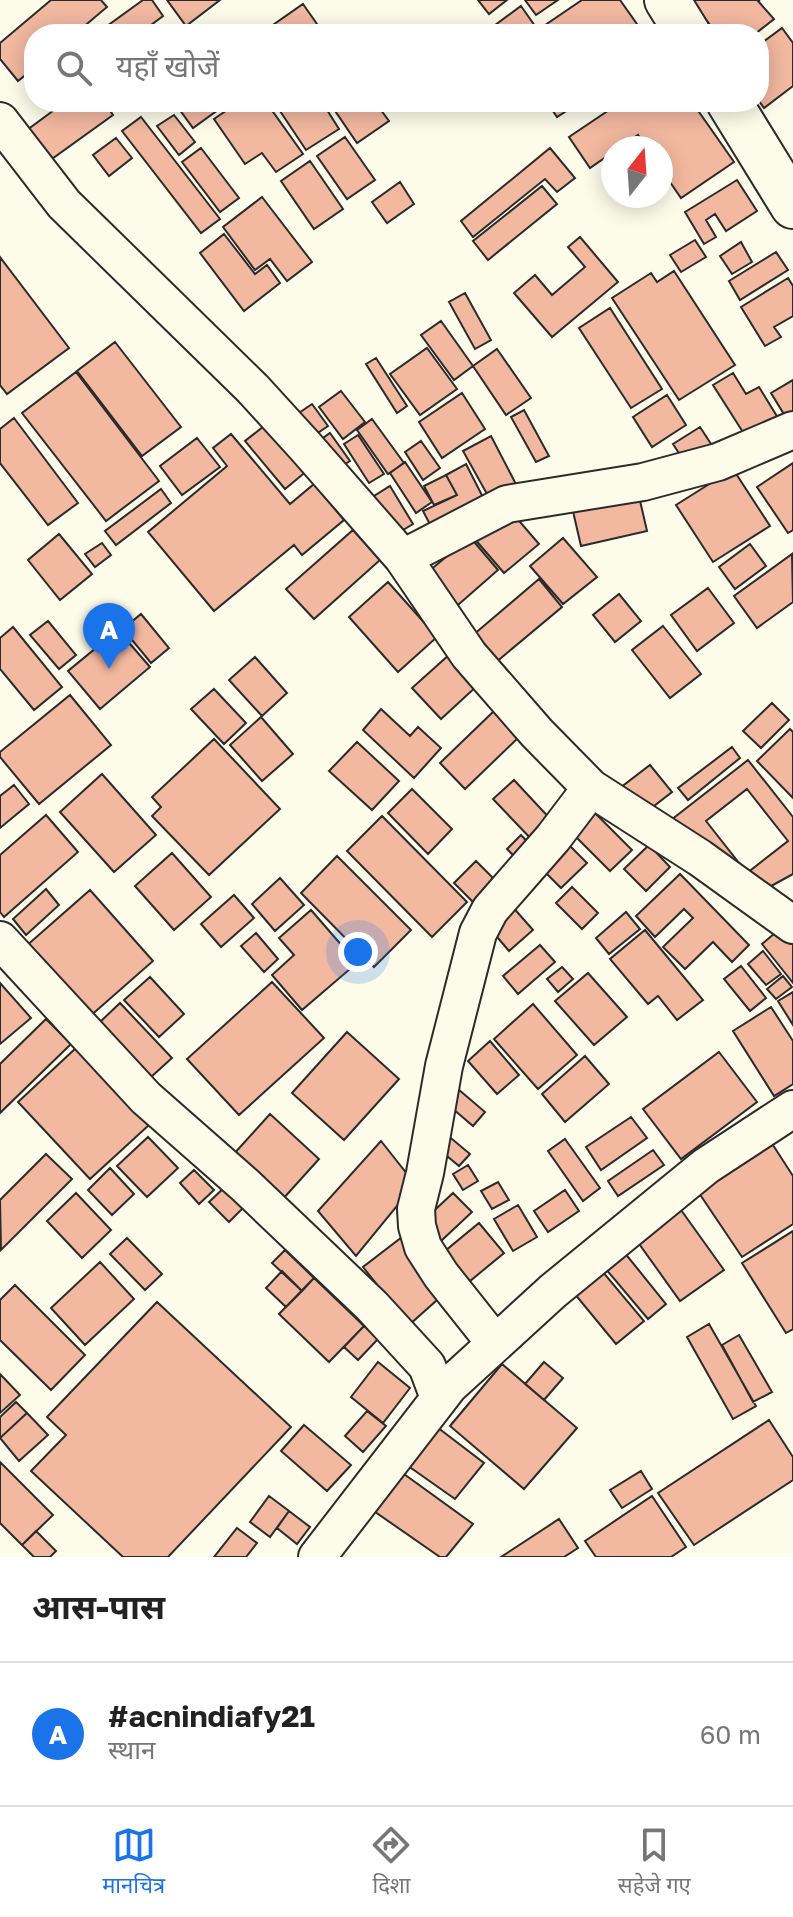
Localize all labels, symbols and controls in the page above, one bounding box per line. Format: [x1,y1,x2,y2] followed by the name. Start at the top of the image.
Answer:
[24,24,769,112] search box
[52,46,96,90] icon: search
[116,48,219,84] text: यहाँ खोजें
[601,136,673,208] north arrow
[83,603,135,669] pin: A
[338,932,378,972] your location
[32,1586,165,1626] text: आस-पास
[108,1698,315,1734] text: #acnindiafy21
[49,1719,67,1750] text: A
[700,1719,761,1750] text: 60 m
[108,1734,155,1765] text: स्थान
[102,1823,165,1902] tab: मानचित्र
[369,1823,413,1902] tab: दिशा
[618,1823,691,1902] tab: सहेजे गए

